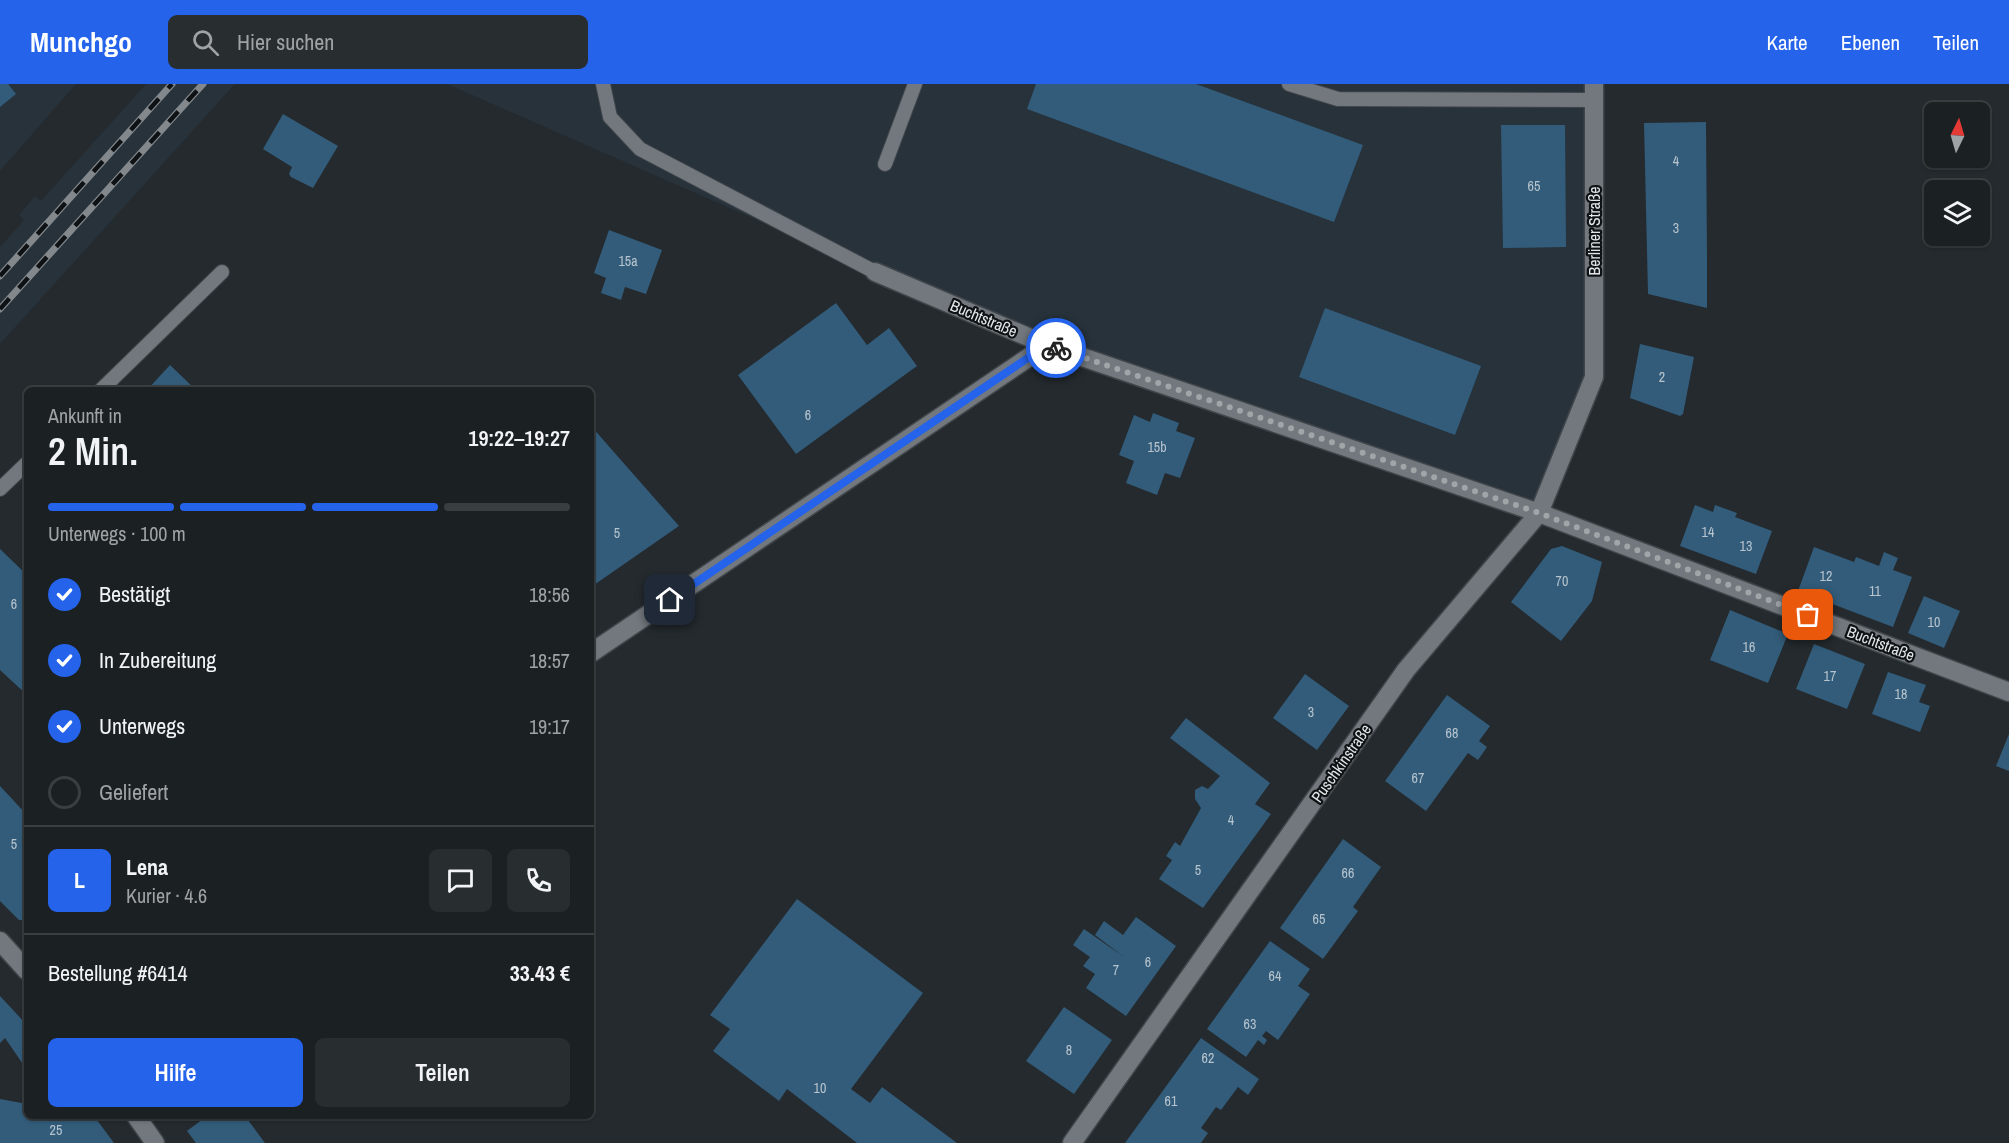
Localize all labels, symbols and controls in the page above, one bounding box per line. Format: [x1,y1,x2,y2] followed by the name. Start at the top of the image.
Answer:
[168,15,588,69] search box
[30,23,132,61] text: Munchgo
[189,26,222,59] icon: search
[237,27,334,57] text: Hier suchen
[1767,28,1808,57] text: Karte
[1841,28,1900,57] text: Ebenen
[1933,28,1979,57] text: Teilen
[1924,102,1990,168] north arrow
[1924,102,1990,246] map controls
[1673,152,1680,170] house number: 4
[1528,177,1540,195] house number: 65
[1924,180,1990,246] button: layers
[1583,187,1605,275] street label: Berliner Straße
[1673,219,1679,237] house number: 3
[618,252,638,270] house number: 15a
[947,294,1021,342] street label: Buchtstraße
[1026,318,1086,378] courier
[1040,332,1073,365] icon: bike
[1659,368,1665,386] house number: 2
[48,402,122,429] text: Ankunft in
[805,406,811,424] house number: 6
[468,423,570,453] text: 19:22–19:27
[48,425,138,477] text: 2 Min.
[1147,438,1167,456] house number: 15b
[48,520,186,547] text: Unterwegs · 100 m
[1702,523,1715,541] house number: 14
[614,524,620,542] house number: 5
[1740,537,1752,555] house number: 13
[1820,567,1832,585] house number: 12
[1556,572,1568,590] house number: 70
[644,574,695,625] pin
[48,578,81,611] icon: check
[99,579,170,609] text: Bestätigt
[529,581,570,608] text: 18:56
[1869,582,1882,600] house number: 11
[653,583,686,616] icon: home
[1782,589,1833,640] pin
[11,595,17,613] house number: 6
[1791,598,1824,631] icon: bag
[1928,613,1940,631] house number: 10
[1844,620,1918,666] street label: Buchtstraße
[1743,638,1755,656] house number: 16
[48,644,81,677] icon: check
[99,645,216,675] text: In Zubereitung
[529,647,570,674] text: 18:57
[1824,667,1836,685] house number: 17
[1895,685,1907,703] house number: 18
[1308,703,1314,721] house number: 3
[48,710,81,743] icon: check
[99,711,185,741] text: Unterwegs
[529,713,570,740] text: 19:17
[1306,719,1376,807] street label: Puschkinstraße
[1446,724,1458,742] house number: 68
[1412,769,1424,787] house number: 67
[99,777,168,807] text: Geliefert
[1228,811,1235,829] house number: 4
[11,835,17,853] house number: 5
[429,849,492,912] button: chat
[507,849,570,912] button: phone
[126,852,168,882] text: Lena
[1195,861,1201,879] house number: 5
[1342,864,1354,882] house number: 66
[74,865,85,895] text: L
[126,882,207,909] text: Kurier · 4.6
[1313,910,1325,928] house number: 65
[1145,953,1151,971] house number: 6
[48,958,187,988] text: Bestellung #6414
[510,958,570,988] text: 33.43 €
[1113,961,1119,979] house number: 7
[1269,967,1282,985] house number: 64
[1244,1015,1256,1033] house number: 63
[48,1038,303,1107] button: Hilfe
[315,1038,570,1107] button: Teilen
[1066,1041,1072,1059] house number: 8
[1202,1049,1214,1067] house number: 62
[814,1079,826,1097] house number: 10
[1165,1092,1178,1110] house number: 61
[50,1121,62,1139] house number: 25

